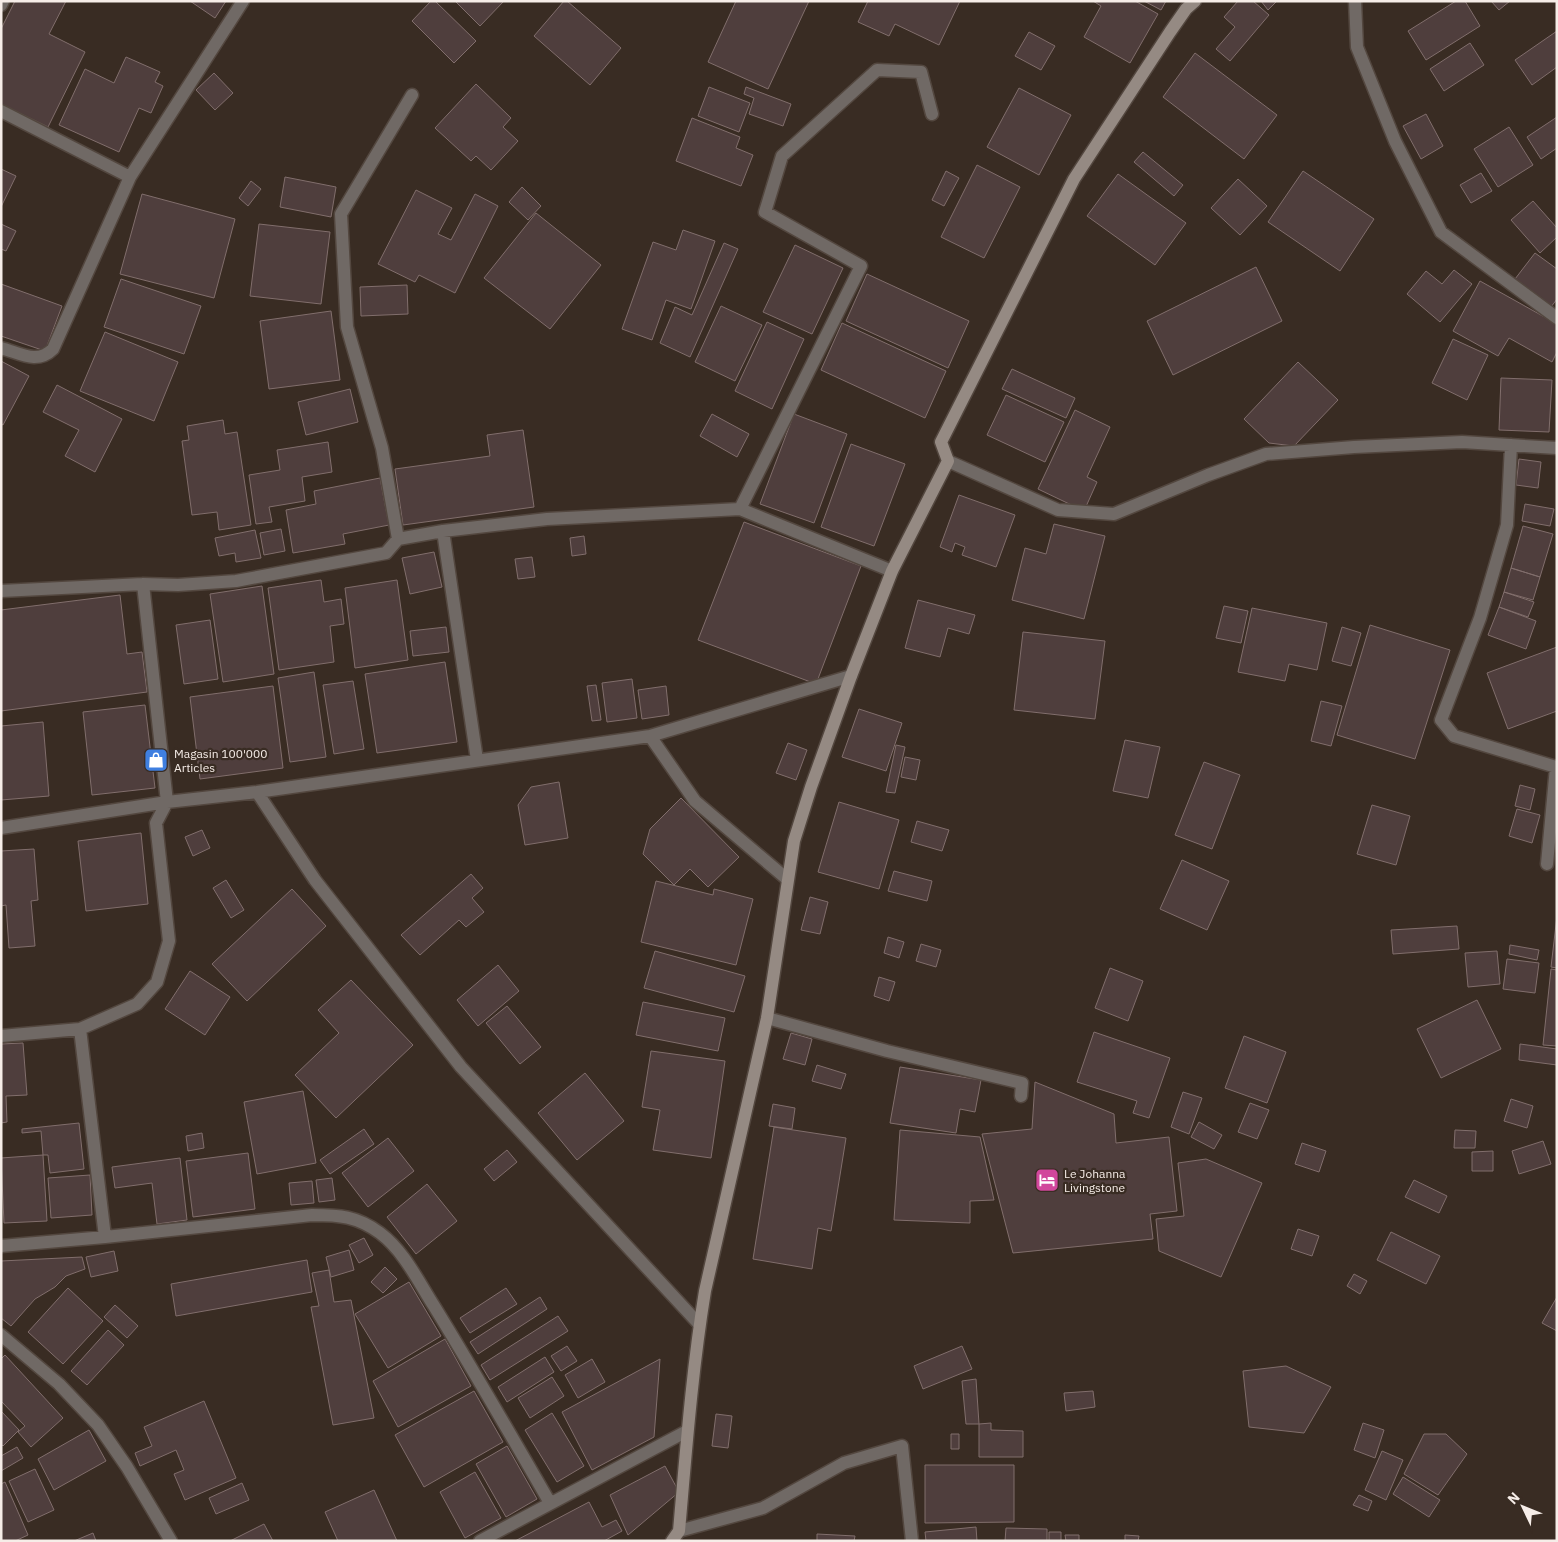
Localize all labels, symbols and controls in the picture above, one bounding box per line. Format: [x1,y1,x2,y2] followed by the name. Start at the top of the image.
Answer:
[174,746,267,775] place label: Magasin 100'000 Articles
[143,747,169,773] shop icon: Magasin 100'000 Articles
[1064,1166,1126,1195] place label: Le Johanna Livingstone
[1034,1167,1060,1193] hotel icon: Le Johanna Livingstone
[1498,1482,1548,1532] north arrow
[1503,1488,1524,1508] text: N

